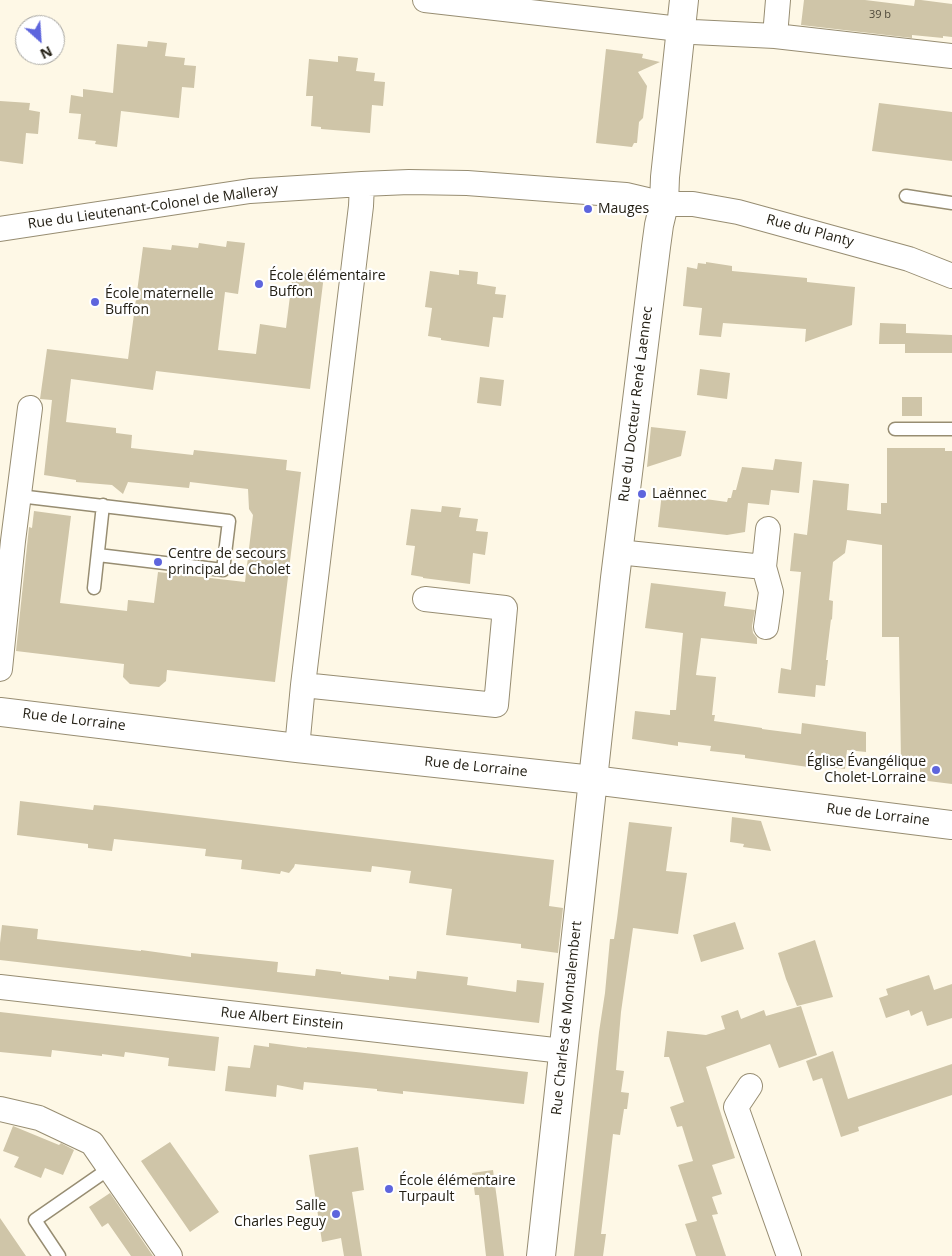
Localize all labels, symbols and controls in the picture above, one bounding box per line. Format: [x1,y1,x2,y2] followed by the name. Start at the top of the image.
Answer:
[869,8,891,22] house number: 39 b
[15,15,65,65] north arrow
[37,42,56,64] text: N
[27,181,279,233] street label: Rue du Lieutenant-Colonel de Malleray
[598,201,649,217] place label: Mauges
[582,203,594,215] marker: Mauges
[764,211,856,251] street label: Rue du Planty
[269,268,385,300] place label: École élémentaire Buffon
[253,278,265,290] marker: École élémentaire Buffon
[105,286,214,318] place label: École maternelle Buffon
[89,296,101,308] marker: École maternelle Buffon
[616,305,656,503] street label: Rue du Docteur René Laennec
[652,486,707,502] place label: Laënnec
[636,488,648,500] marker: Laënnec
[168,546,290,578] place label: Centre de secours principal de Cholet
[152,556,164,568] marker: Centre de secours principal de Cholet
[22,705,126,735] street label: Rue de Lorraine
[424,753,528,781] street label: Rue de Lorraine
[807,754,926,786] place label: Église Évangélique Cholet-Lorraine
[930,764,942,776] marker: Église Évangélique Cholet-Lorraine
[826,800,930,830] street label: Rue de Lorraine
[548,920,586,1116] street label: Rue Charles de Montalembert
[220,1004,344,1034] street label: Rue Albert Einstein
[399,1173,515,1206] place label: École élémentaire Turpault
[383,1183,395,1195] marker: École élémentaire Turpault
[234,1198,326,1230] place label: Salle Charles Peguy
[330,1208,342,1220] marker: Salle Charles Peguy

